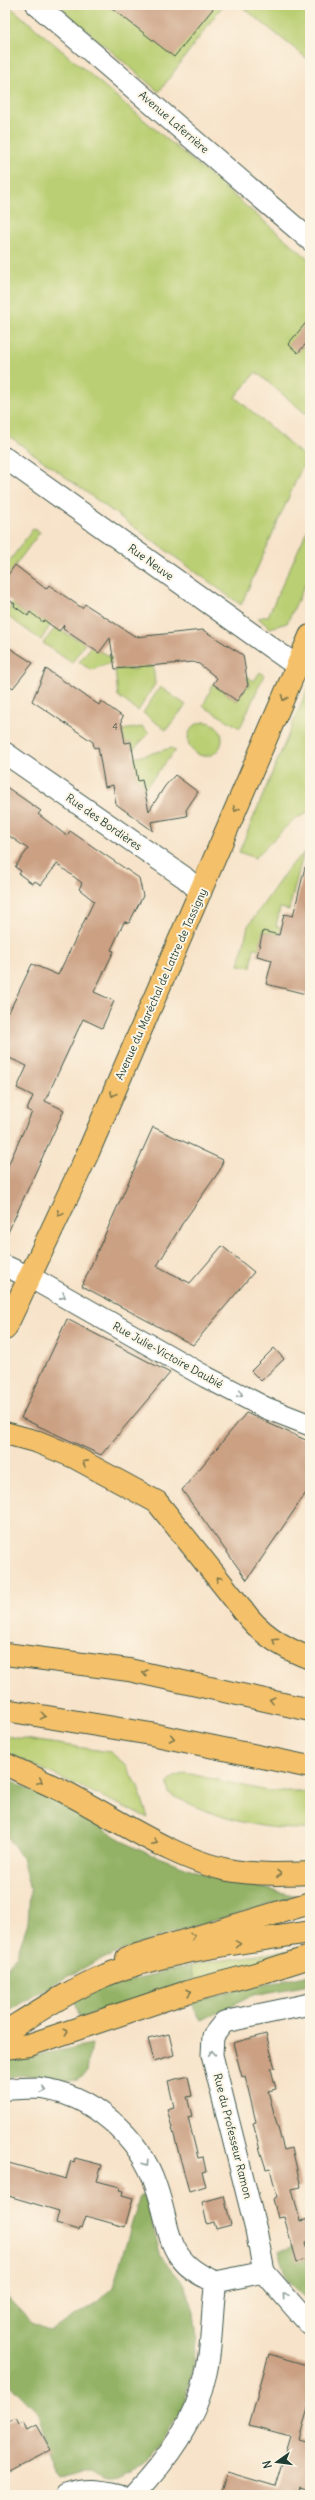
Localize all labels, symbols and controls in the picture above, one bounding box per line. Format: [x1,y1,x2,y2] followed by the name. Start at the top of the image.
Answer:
[136,88,212,156] street label: Avenue Laferrière
[125,541,177,583] street label: Rue Neuve
[280,694,288,701] one-way arrow
[112,721,118,732] house number: 4
[63,791,145,853] street label: Rue des Bordières
[233,805,241,812] one-way arrow
[112,886,210,1082] street label: Avenue du Maréchal de Lattre de Tassigny
[109,1090,117,1097] one-way arrow
[57,1208,65,1216] one-way arrow
[59,1292,66,1299] one-way arrow
[110,1319,226,1391] street label: Rue Julie-Victoire Daubié
[236,1390,244,1397] one-way arrow
[82,1461,89,1468] one-way arrow
[217,1577,224,1584] one-way arrow
[272,1638,279,1646] one-way arrow
[142,1669,148,1678] one-way arrow
[269,1697,275,1705] one-way arrow
[40,1711,47,1720] one-way arrow
[168,1733,175,1741] one-way arrow
[36,1776,44,1784] one-way arrow
[151,1837,158,1845] one-way arrow
[276,1870,282,1878] one-way arrow
[190,1932,197,1941] one-way arrow
[235,1940,241,1949] one-way arrow
[186,1988,193,1997] one-way arrow
[62,2028,69,2037] one-way arrow
[208,2050,217,2056] one-way arrow
[211,2072,255,2200] street label: Rue du Professeur Ramon
[41,2086,47,2094] one-way arrow
[141,2159,149,2166] one-way arrow
[282,2293,289,2300] one-way arrow
[257,2442,297,2482] north arrow
[260,2459,275,2470] text: N

